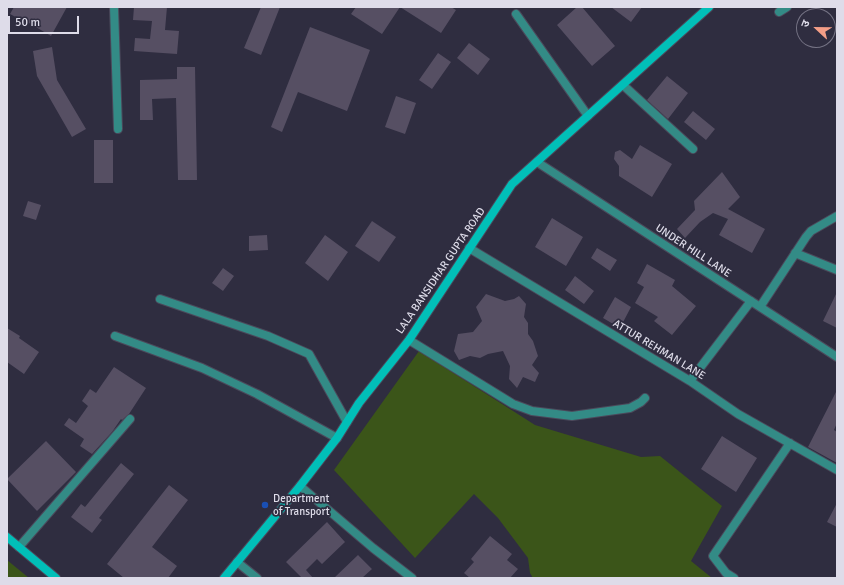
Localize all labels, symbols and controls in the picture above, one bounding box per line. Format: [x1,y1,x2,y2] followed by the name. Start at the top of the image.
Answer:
[10,8,81,34] scale bar
[796,8,836,48] north arrow
[15,15,40,30] text: 50 m
[798,18,813,29] text: उ
[394,205,488,337] street label: LALA BANSIDHAR GUPTA ROAD
[653,222,733,280] street label: UNDER HILL LANE
[610,317,708,383] street label: ATTUR REHMAN LANE
[273,492,330,518] place label: Department of Transport
[260,500,270,510] marker: Department of Transport

